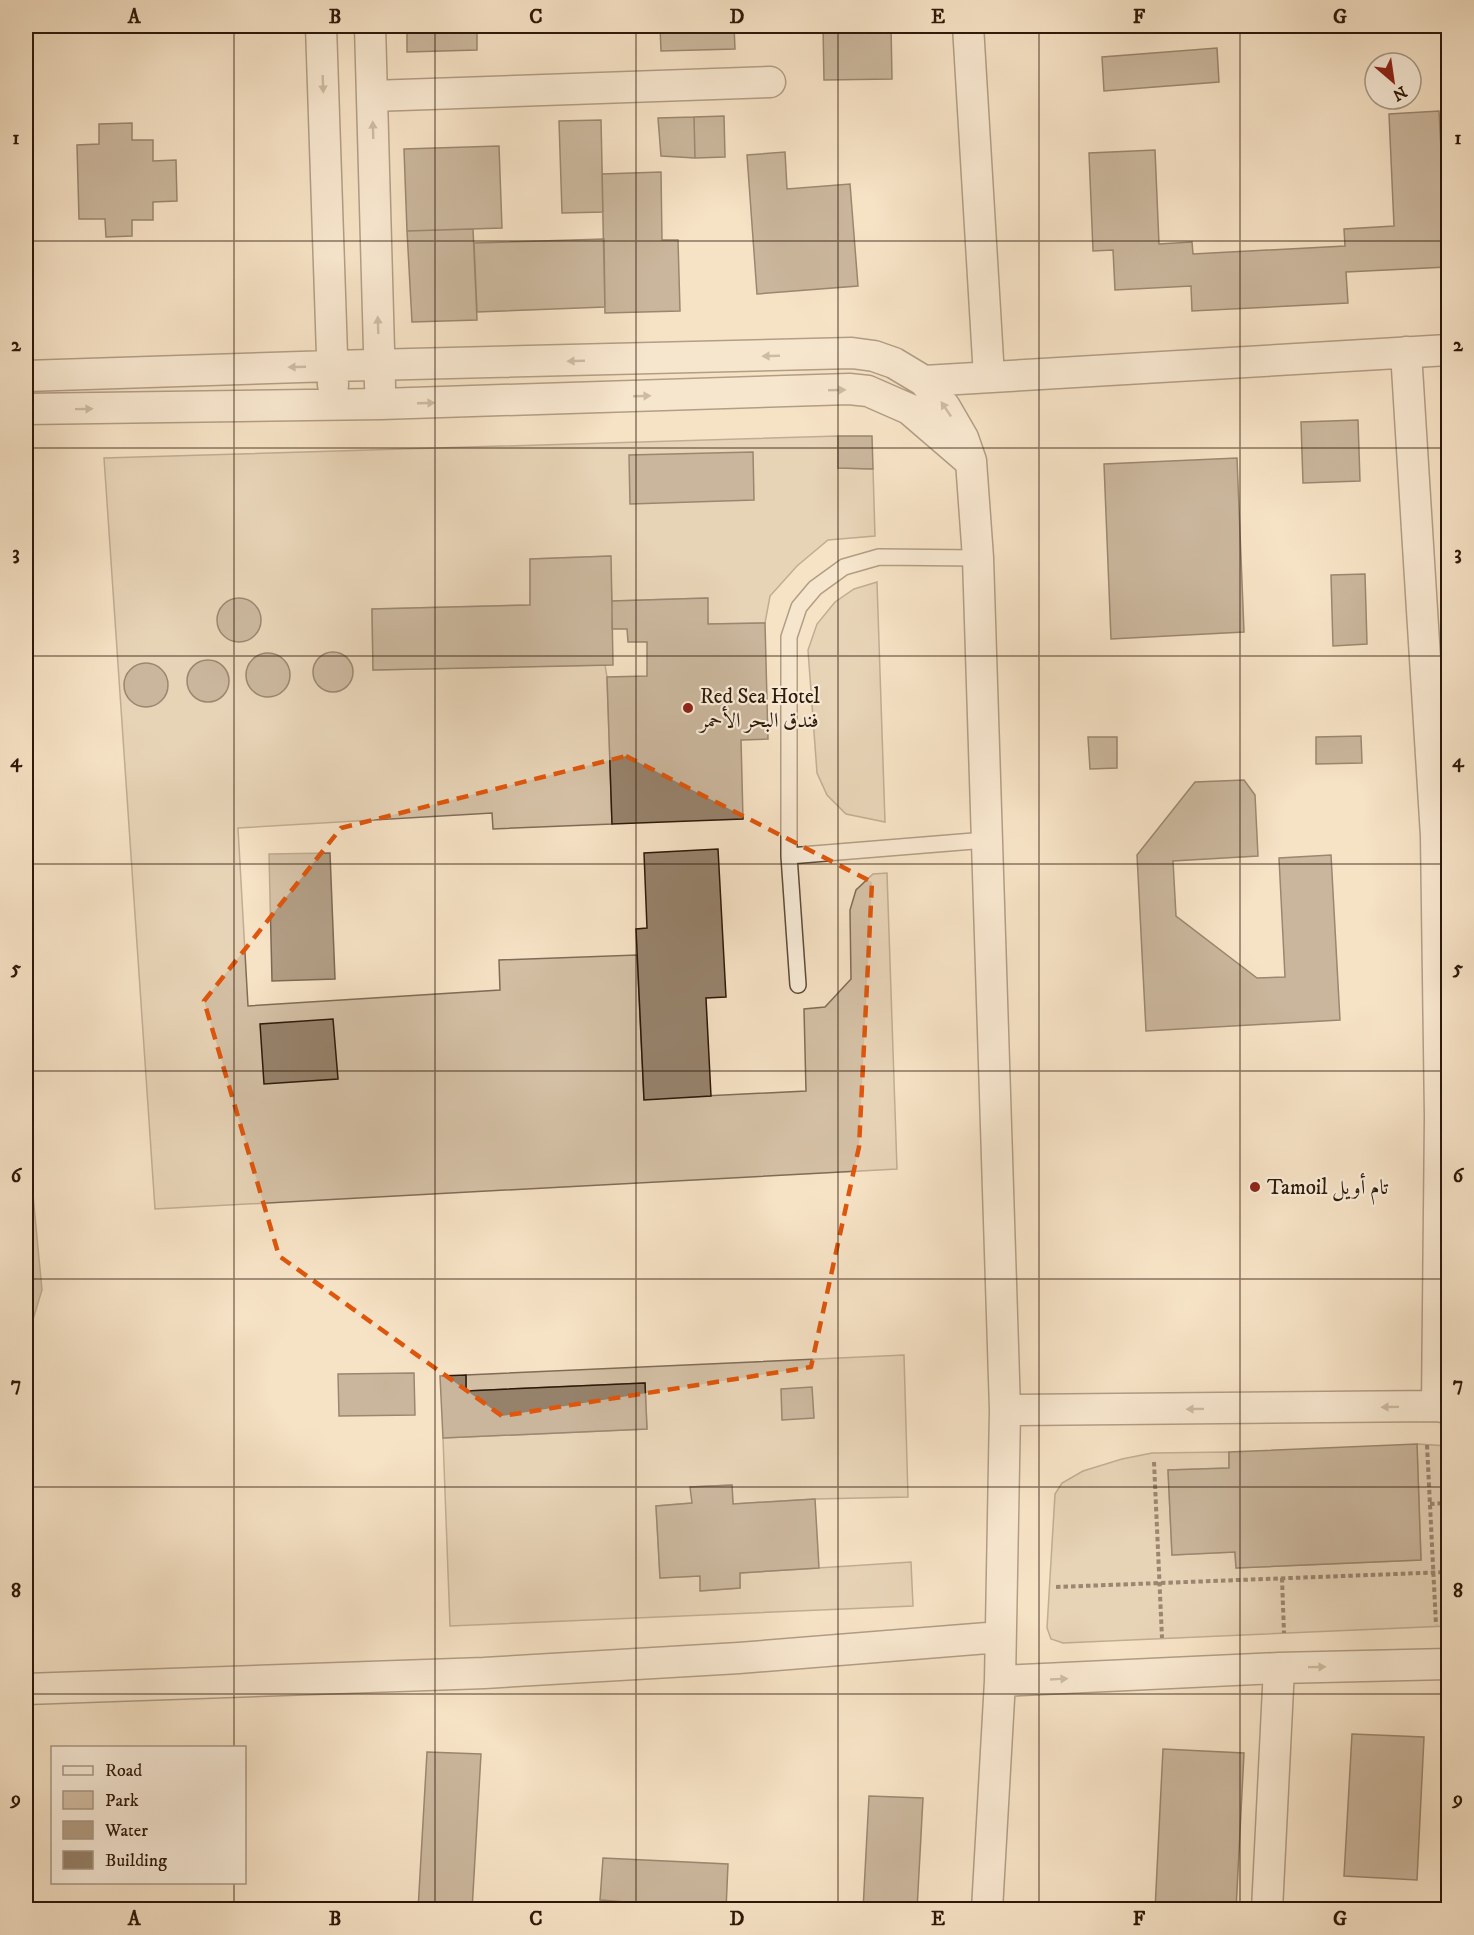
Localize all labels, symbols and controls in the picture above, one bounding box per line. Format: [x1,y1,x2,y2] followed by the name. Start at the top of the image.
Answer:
[127,5,142,30] text: A
[329,5,341,30] text: B
[529,5,543,30] text: C
[730,5,745,30] text: D
[931,5,945,30] text: E
[1133,5,1146,30] text: F
[1333,5,1347,30] text: G
[1363,51,1423,111] north arrow
[319,74,328,93] one-way arrow
[1389,81,1410,105] text: N
[368,120,377,139] one-way arrow
[12,126,20,151] text: 1
[1454,126,1462,151] text: 1
[374,315,383,334] one-way arrow
[11,333,22,358] text: 2
[1453,333,1464,358] text: 2
[761,351,780,360] one-way arrow
[567,356,586,366] one-way arrow
[288,363,307,372] one-way arrow
[827,385,846,394] one-way arrow
[632,391,651,401] one-way arrow
[416,398,435,407] one-way arrow
[941,401,952,417] one-way arrow
[74,404,93,413] one-way arrow
[12,541,20,566] text: 3
[1454,541,1462,566] text: 3
[698,684,821,734] place label: Red Sea Hotel فندق البحر الأحمر
[681,701,695,715] marker: Red Sea Hotel فندق البحر الأحمر
[10,749,23,774] text: 4
[1452,749,1465,774] text: 4
[10,956,21,981] text: 5
[1452,956,1463,981] text: 5
[11,1164,23,1189] text: 6
[1453,1164,1465,1189] text: 6
[1267,1172,1389,1205] place label: Tamoil تام أويل
[1248,1180,1262,1194] marker: Tamoil تام أويل
[11,1372,21,1397] text: 7
[1453,1372,1463,1397] text: 7
[1381,1402,1400,1412] one-way arrow
[1186,1404,1205,1413] one-way arrow
[11,1579,21,1604] text: 8
[1453,1579,1463,1604] text: 8
[1307,1662,1326,1672] one-way arrow
[1049,1674,1068,1683] one-way arrow
[51,1746,246,1884] legend
[105,1760,142,1782] text: Road
[9,1787,21,1812] text: 9
[1451,1787,1463,1812] text: 9
[105,1790,139,1812] text: Park
[104,1820,148,1842] text: Water
[105,1850,167,1872] text: Building
[127,1907,142,1932] text: A
[329,1907,341,1932] text: B
[529,1907,543,1932] text: C
[730,1907,745,1932] text: D
[931,1907,945,1932] text: E
[1133,1907,1146,1932] text: F
[1333,1907,1347,1932] text: G

